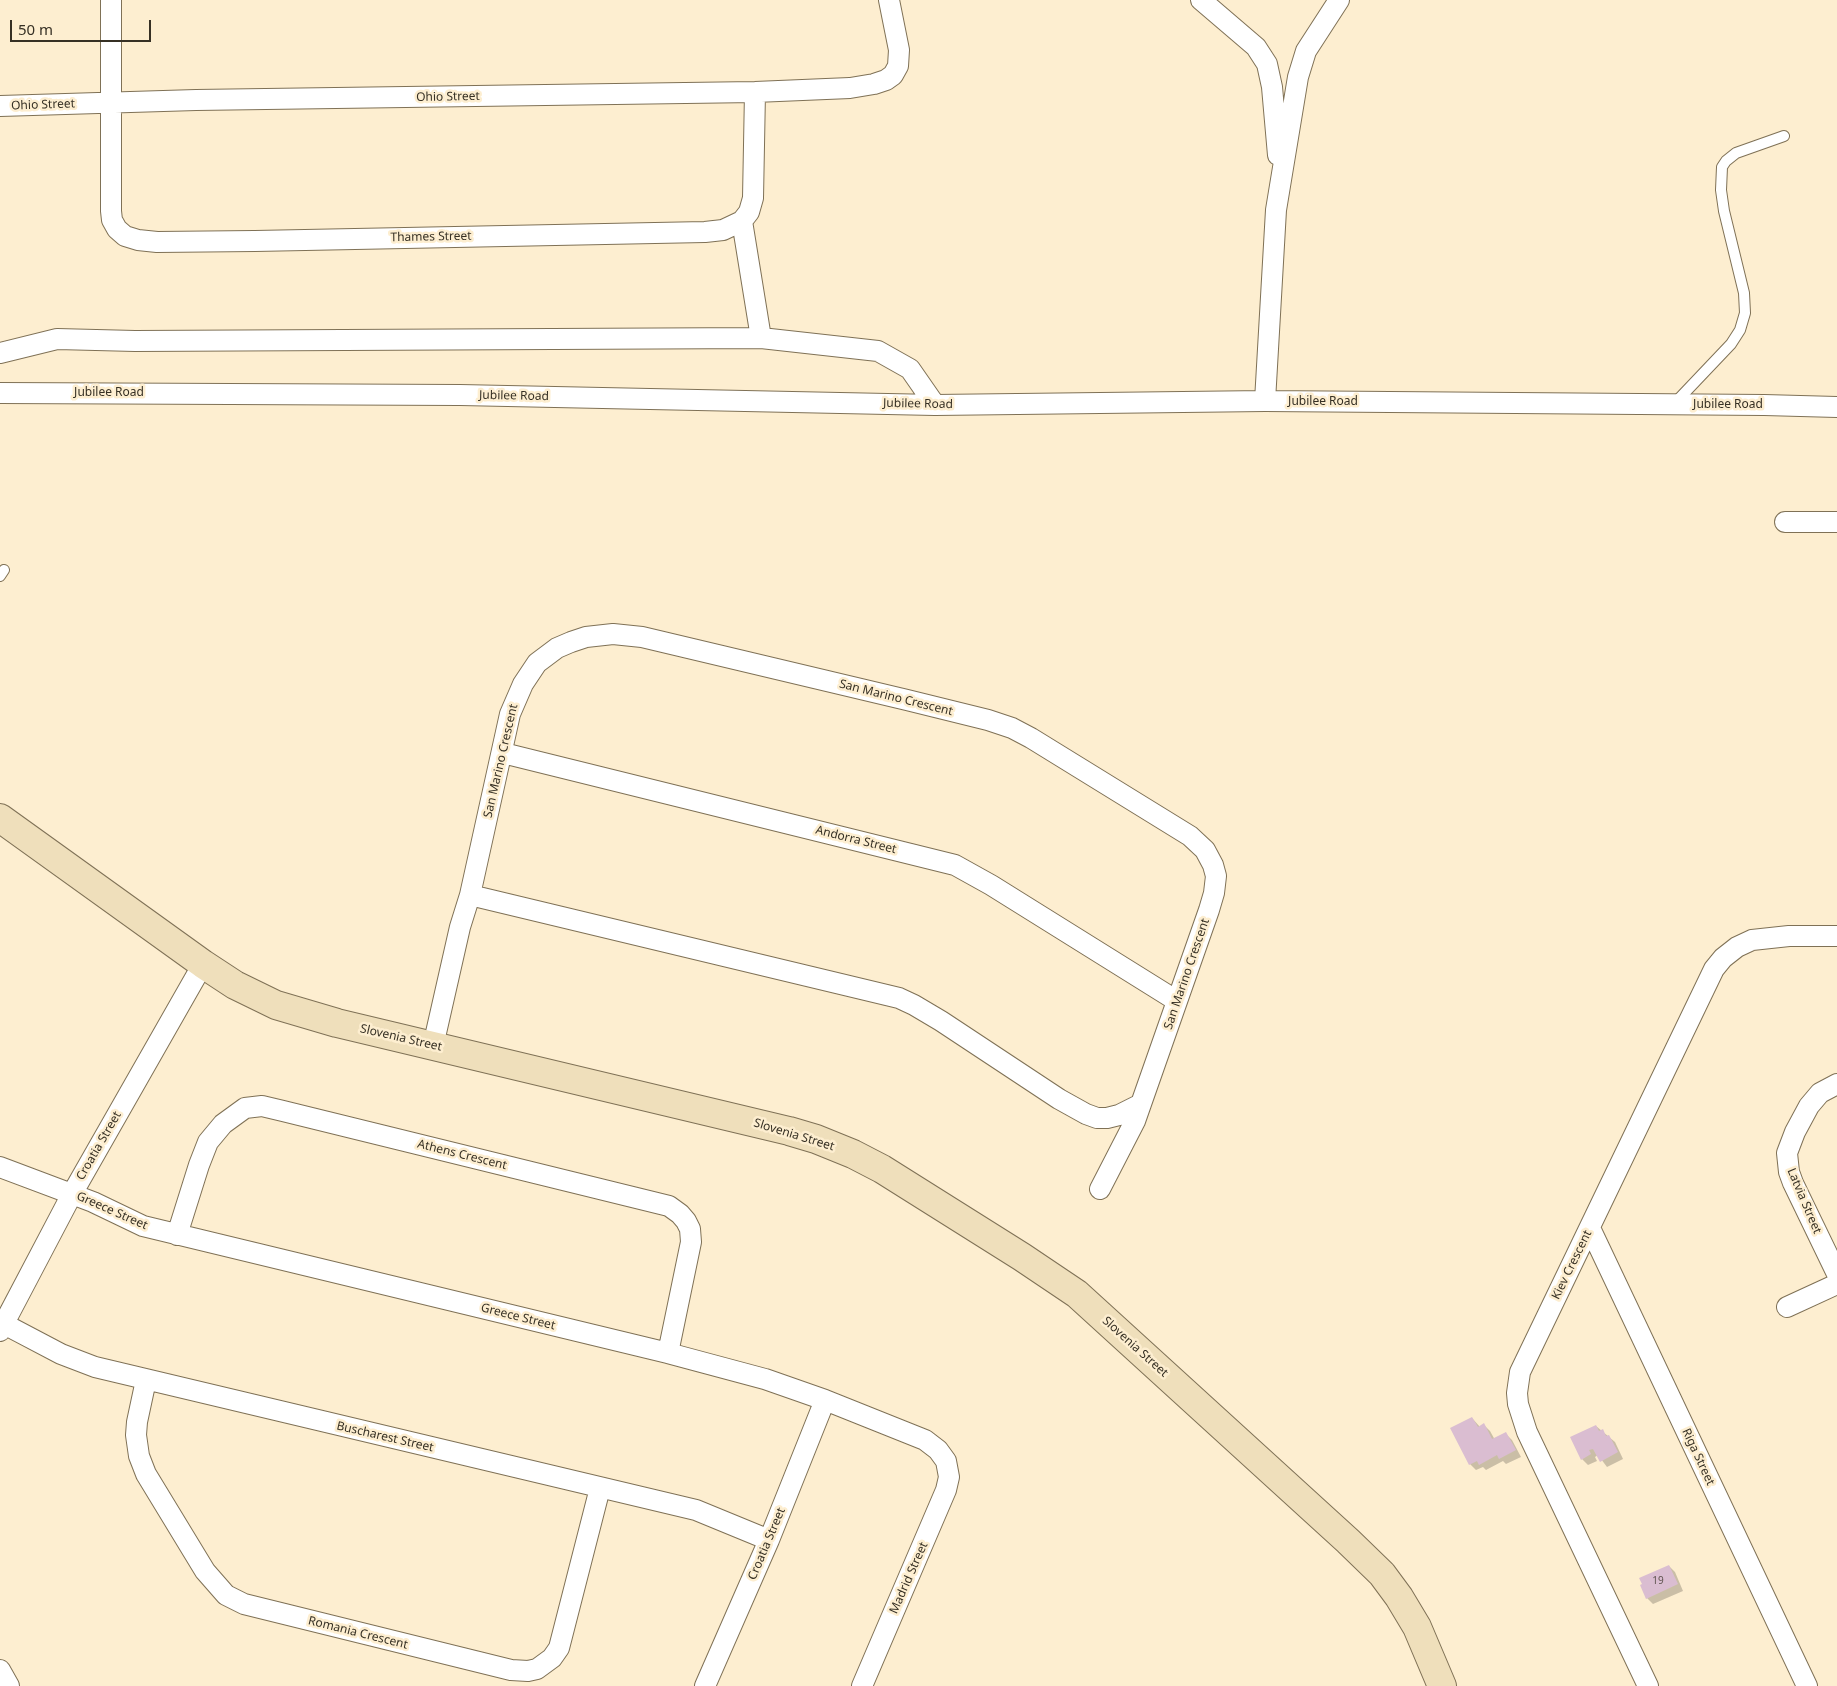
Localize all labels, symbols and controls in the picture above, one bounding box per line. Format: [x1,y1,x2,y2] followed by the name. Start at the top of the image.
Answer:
[12,10,154,42] scale bar
[18,19,53,39] text: 50 m
[416,89,480,105] street label: Ohio Street
[11,97,75,113] street label: Ohio Street
[390,229,472,245] street label: Thames Street
[74,386,144,400] street label: Jubilee Road
[479,388,549,404] street label: Jubilee Road
[1288,395,1358,409] street label: Jubilee Road
[883,396,953,412] street label: Jubilee Road
[1693,398,1763,412] street label: Jubilee Road
[838,677,954,719] street label: San Marino Crescent
[481,703,521,819] street label: San Marino Crescent
[814,823,898,857] street label: Andorra Street
[1161,917,1213,1031] street label: San Marino Crescent
[359,1022,443,1054] street label: Slovenia Street
[73,1109,125,1183] street label: Croatia Street
[752,1116,836,1154] street label: Slovenia Street
[416,1137,508,1173] street label: Athens Crescent
[1784,1166,1824,1236] street label: Latvia Street
[74,1189,150,1233] street label: Greece Street
[1549,1228,1595,1302] street label: Kiev Crescent
[479,1301,557,1333] street label: Greece Street
[1099,1314,1171,1380] street label: Slovenia Street
[335,1419,435,1455] street label: Buscharest Street
[1679,1426,1717,1488] street label: Riga Street
[745,1506,789,1582] street label: Croatia Street
[887,1540,931,1616] street label: Madrid Street
[1652,1575,1664,1587] house number: 19
[307,1614,409,1652] street label: Romania Crescent

